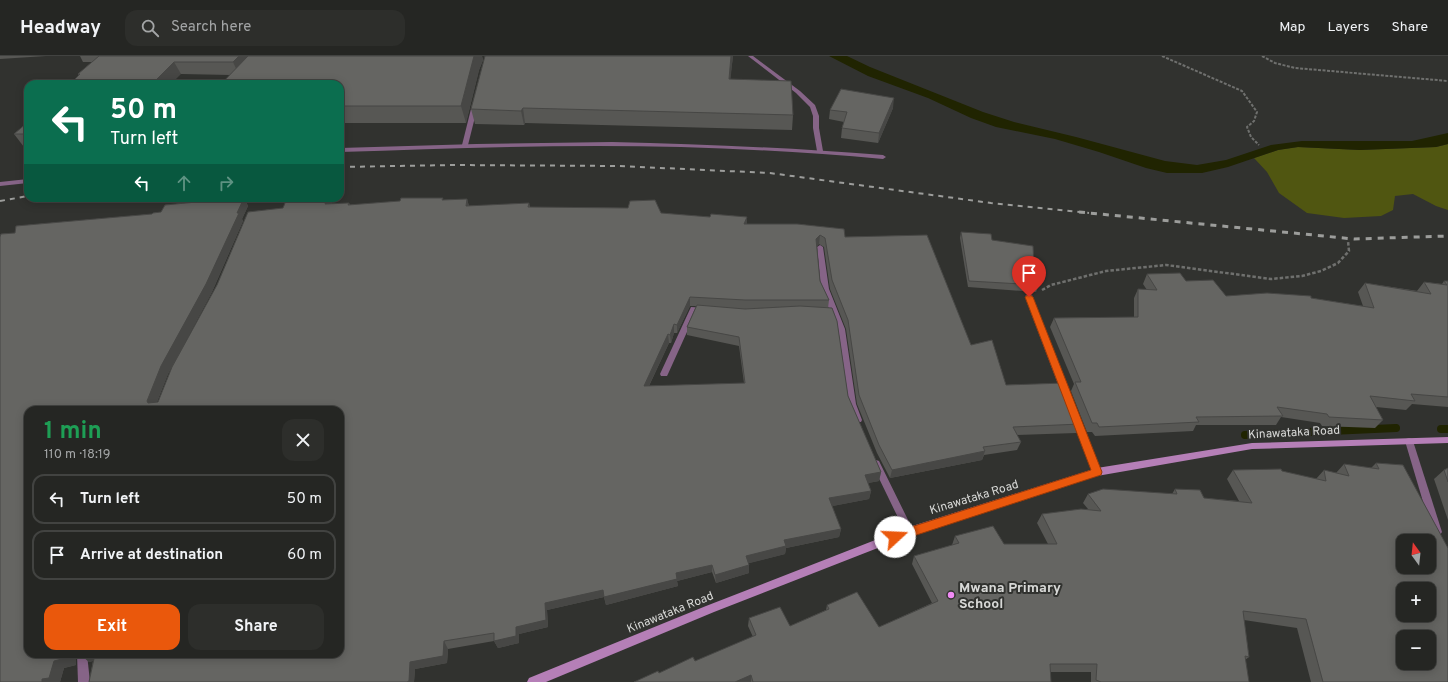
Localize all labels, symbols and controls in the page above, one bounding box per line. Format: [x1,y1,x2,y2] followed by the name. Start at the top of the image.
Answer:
[125,10,405,46] search box
[20,16,101,40] text: Headway
[139,17,161,39] icon: search
[171,18,251,37] text: Search here
[1279,19,1305,36] text: Map
[1327,19,1369,36] text: Layers
[1391,19,1428,36] text: Share
[110,93,177,129] text: 50 m
[44,96,96,148] icon: left
[110,128,178,151] text: Turn left
[131,172,153,194] icon: left
[173,172,195,194] icon: ahead
[215,172,237,194] icon: right
[1012,256,1046,297] pin
[1018,262,1040,284] icon: arrive
[44,417,102,447] text: 1 min
[282,419,324,461] button: close
[1248,423,1341,443] street label: Kinawataka Road
[44,447,111,463] text: 110 m · 18:19
[928,477,1021,519] street label: Kinawataka Road
[46,488,68,510] icon: left
[80,490,140,509] text: Turn left
[287,490,322,509] text: 50 m
[874,516,916,558] position arrow
[1396,534,1436,574] north arrow
[1396,534,1436,670] map controls
[46,544,68,566] icon: arrive
[80,546,223,565] text: Arrive at destination
[287,546,322,565] text: 60 m
[959,580,1061,613] place label: Mwana Primary School
[1396,582,1436,622] button: +
[625,588,716,638] street label: Kinawataka Road
[946,590,956,600] marker: Mwana Primary School
[44,604,180,650] button: Exit
[188,604,324,650] button: Share
[1396,630,1436,670] button: −

